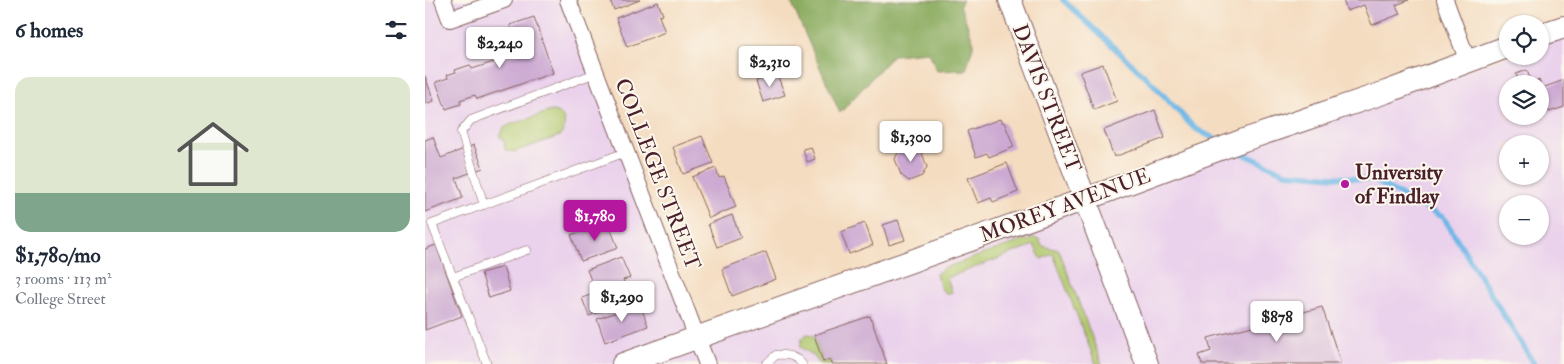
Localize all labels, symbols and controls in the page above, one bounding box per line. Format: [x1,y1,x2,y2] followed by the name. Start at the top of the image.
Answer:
[1499,15,1549,245] map controls
[1499,15,1549,65] button: locate
[382,16,410,44] icon: filters
[15,17,83,44] text: 6 homes
[1006,20,1087,176] street label: DAVIS STREET
[459,27,541,69] pin: $2,240
[477,33,523,53] text: $2,240
[729,46,811,88] pin: $2,310
[750,52,790,72] text: $2,310
[609,74,707,274] street label: COLLEGE STREET
[1499,75,1549,125] button: layers
[168,109,258,199] icon: home
[870,120,952,163] pin: $1,300
[890,127,932,147] text: $1,300
[1499,135,1549,185] button: +
[1355,159,1443,210] place label: University of Findlay
[976,162,1154,249] street label: MOREY AVENUE
[1339,178,1351,190] marker: University of Findlay
[1499,195,1549,245] button: −
[554,200,636,242] pin: $1,780
[574,206,616,226] text: $1,780
[15,242,101,269] text: $1,780/mo
[15,269,111,289] text: 3 rooms · 113 m²
[581,280,663,323] pin: $1,290
[600,287,644,307] text: $1,290
[15,289,106,309] text: College Street
[1247,300,1307,343] pin: $878
[1261,307,1293,327] text: $878

